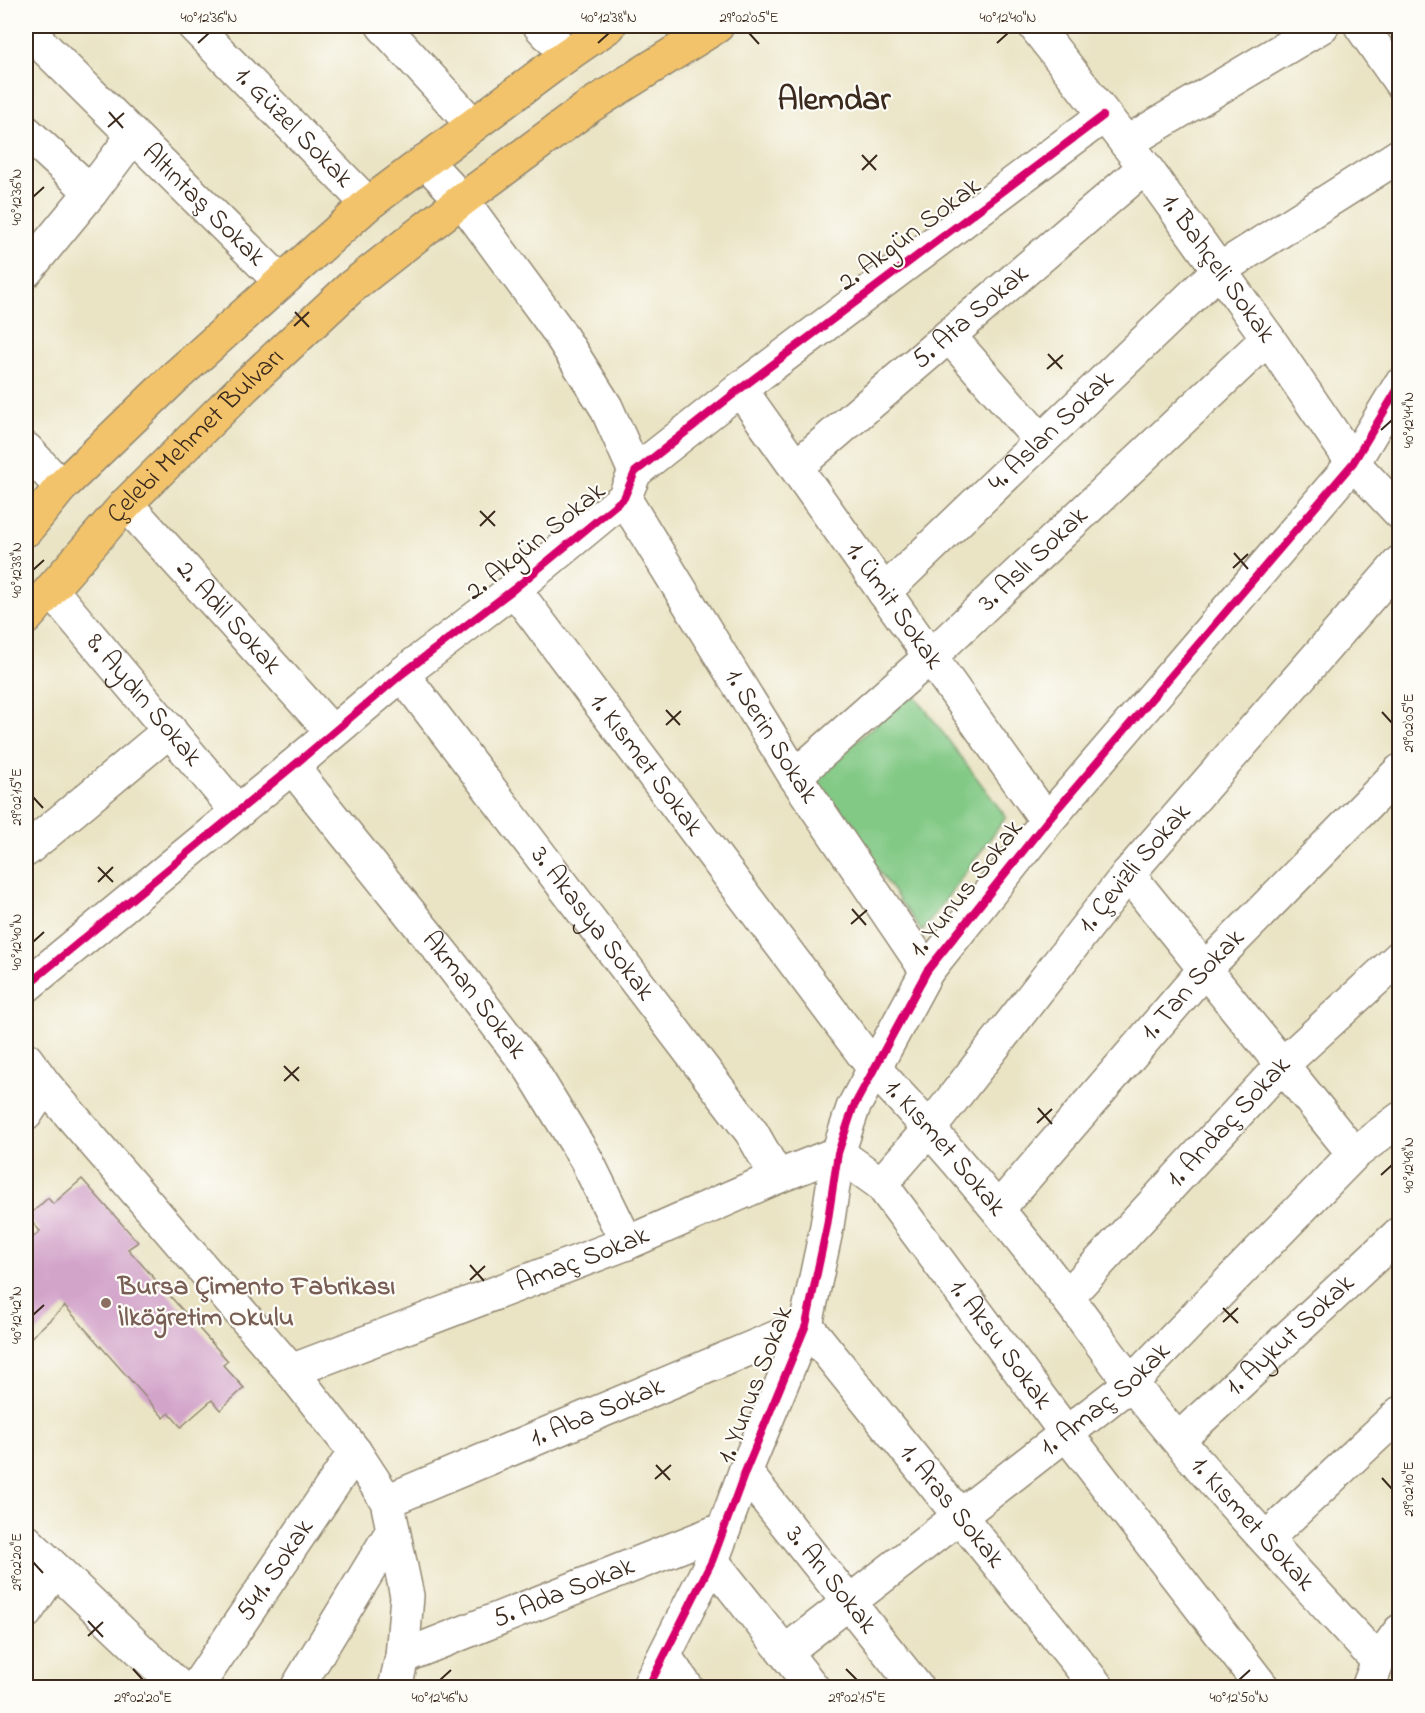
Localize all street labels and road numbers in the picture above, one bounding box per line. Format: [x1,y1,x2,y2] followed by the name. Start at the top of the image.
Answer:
[225,58,362,197] street label: 1. Güzel Sokak
[132,134,275,276] street label: Altıntaş Sokak
[830,168,990,302] street label: 2. Akgün Sokak
[1151,186,1285,351] street label: 1. Bahçeli Sokak
[903,255,1038,379] street label: 5. Ata Sokak
[98,339,293,532] street label: Çelebi Mehmet Bulvarı
[979,361,1123,501] street label: 4. Aslan Sokak
[457,473,615,611] street label: 2. Akgün Sokak
[969,498,1097,621] street label: 3. Aslı Sokak
[835,534,953,678] street label: 1. Ümit Sokak
[166,552,291,684] street label: 2. Adil Sokak
[76,625,212,775] street label: 8. Aydın Sokak
[714,661,828,812] street label: 1. Serin Sokak
[579,685,713,845] street label: 1. Kısmet Sokak
[1069,795,1201,942] street label: 1. Çevizli Sokak
[900,811,1034,967] street label: 1. Yunus Sokak
[521,838,664,1009] street label: 3. Akasya Sokak
[1132,920,1254,1050] street label: 1. Tan Sokak
[412,923,536,1068] street label: Akman Sokak
[1157,1047,1300,1197] street label: 1. Andaç Sokak
[874,1071,1015,1225] street label: 1. Kısmet Sokak
[510,1216,655,1303] street label: Amaç Sokak
[1217,1265,1364,1406] street label: 1. Aykut Sokak
[939,1271,1062,1418] street label: 1. Aksu Sokak
[708,1300,804,1470] street label: 1. Yunus Sokak
[1032,1333,1180,1466] street label: 1. Amaç Sokak
[524,1367,670,1458] street label: 1. Aba Sokak
[890,1436,1014,1577] street label: 1. Aras Sokak
[1181,1448,1324,1600] street label: 1. Kısmet Sokak
[227,1511,324,1629] street label: 541. Sokak
[776,1517,886,1643] street label: 3. Arı Sokak
[487,1547,641,1638] street label: 5. Ada Sokak

